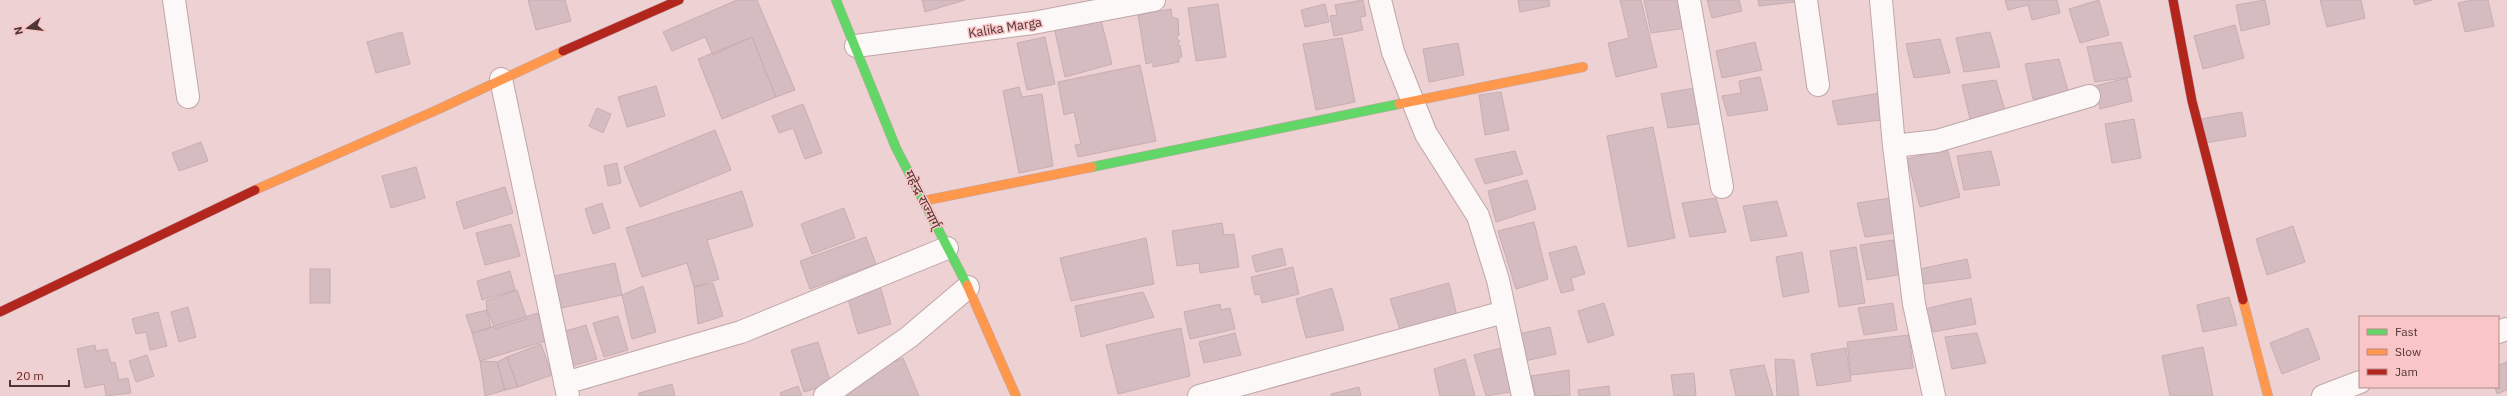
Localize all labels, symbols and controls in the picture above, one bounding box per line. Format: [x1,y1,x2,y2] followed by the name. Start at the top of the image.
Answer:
[8,8,48,48] north arrow
[967,13,1043,42] street label: Kalika Marga
[11,25,26,36] text: N
[901,167,945,233] street label: महेन्द्र राज्मार्ग्
[2359,316,2499,388] legend
[2395,324,2418,339] text: Fast
[2395,344,2421,359] text: Slow
[10,362,69,388] scale bar
[2395,364,2418,379] text: Jam
[16,368,44,383] text: 20 m

